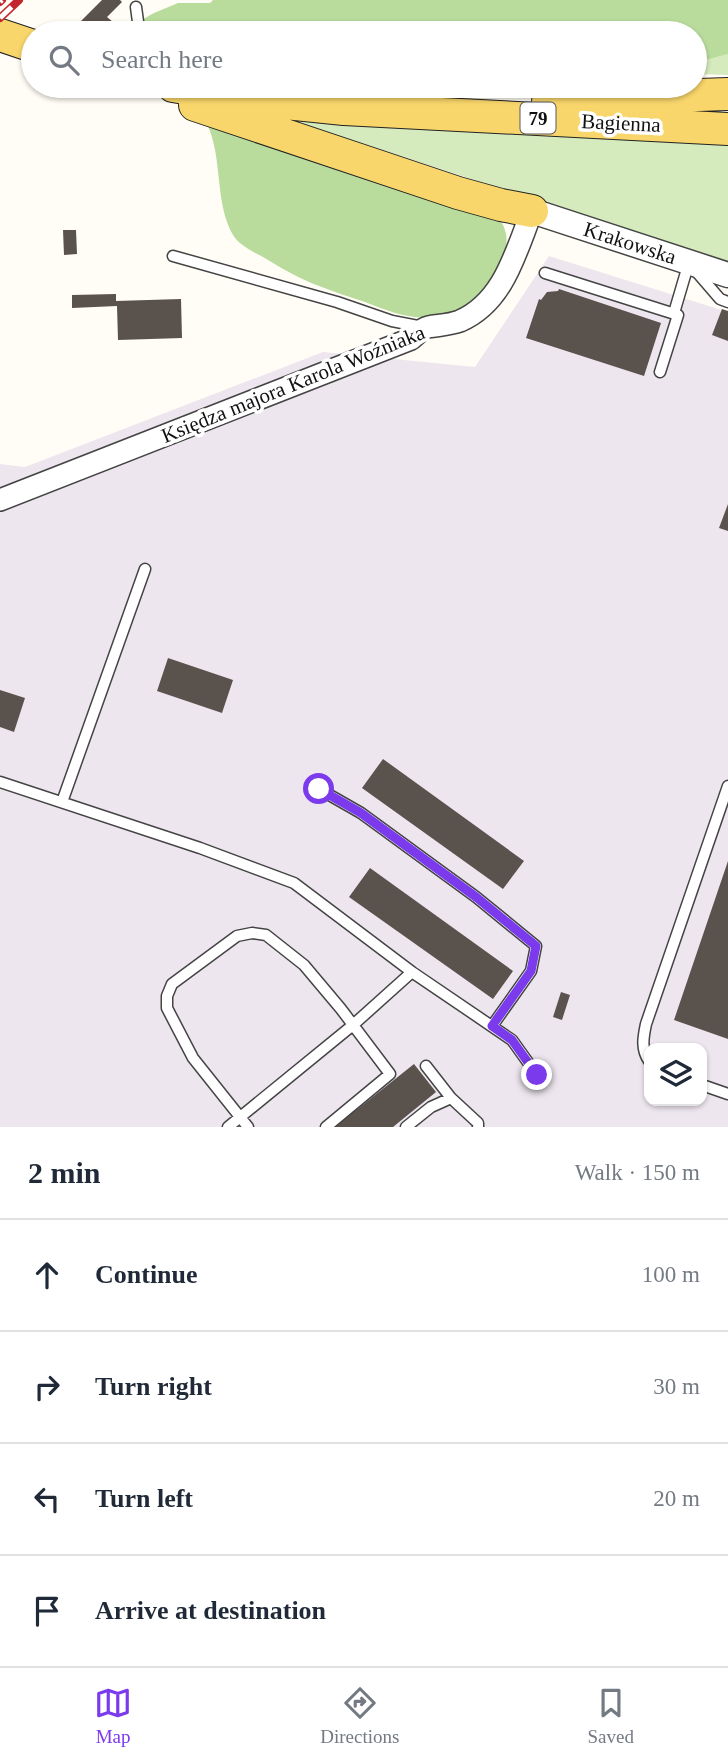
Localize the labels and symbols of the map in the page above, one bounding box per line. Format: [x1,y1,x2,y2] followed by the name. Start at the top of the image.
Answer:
[520,102,556,134] road number: 79
[581,109,662,137] street label: Bagienna
[581,217,680,269] street label: Krakowska
[158,320,429,448] street label: Księdza majora Karola Woźniaka
[303,773,334,804] route start
[521,1059,552,1090] route end

